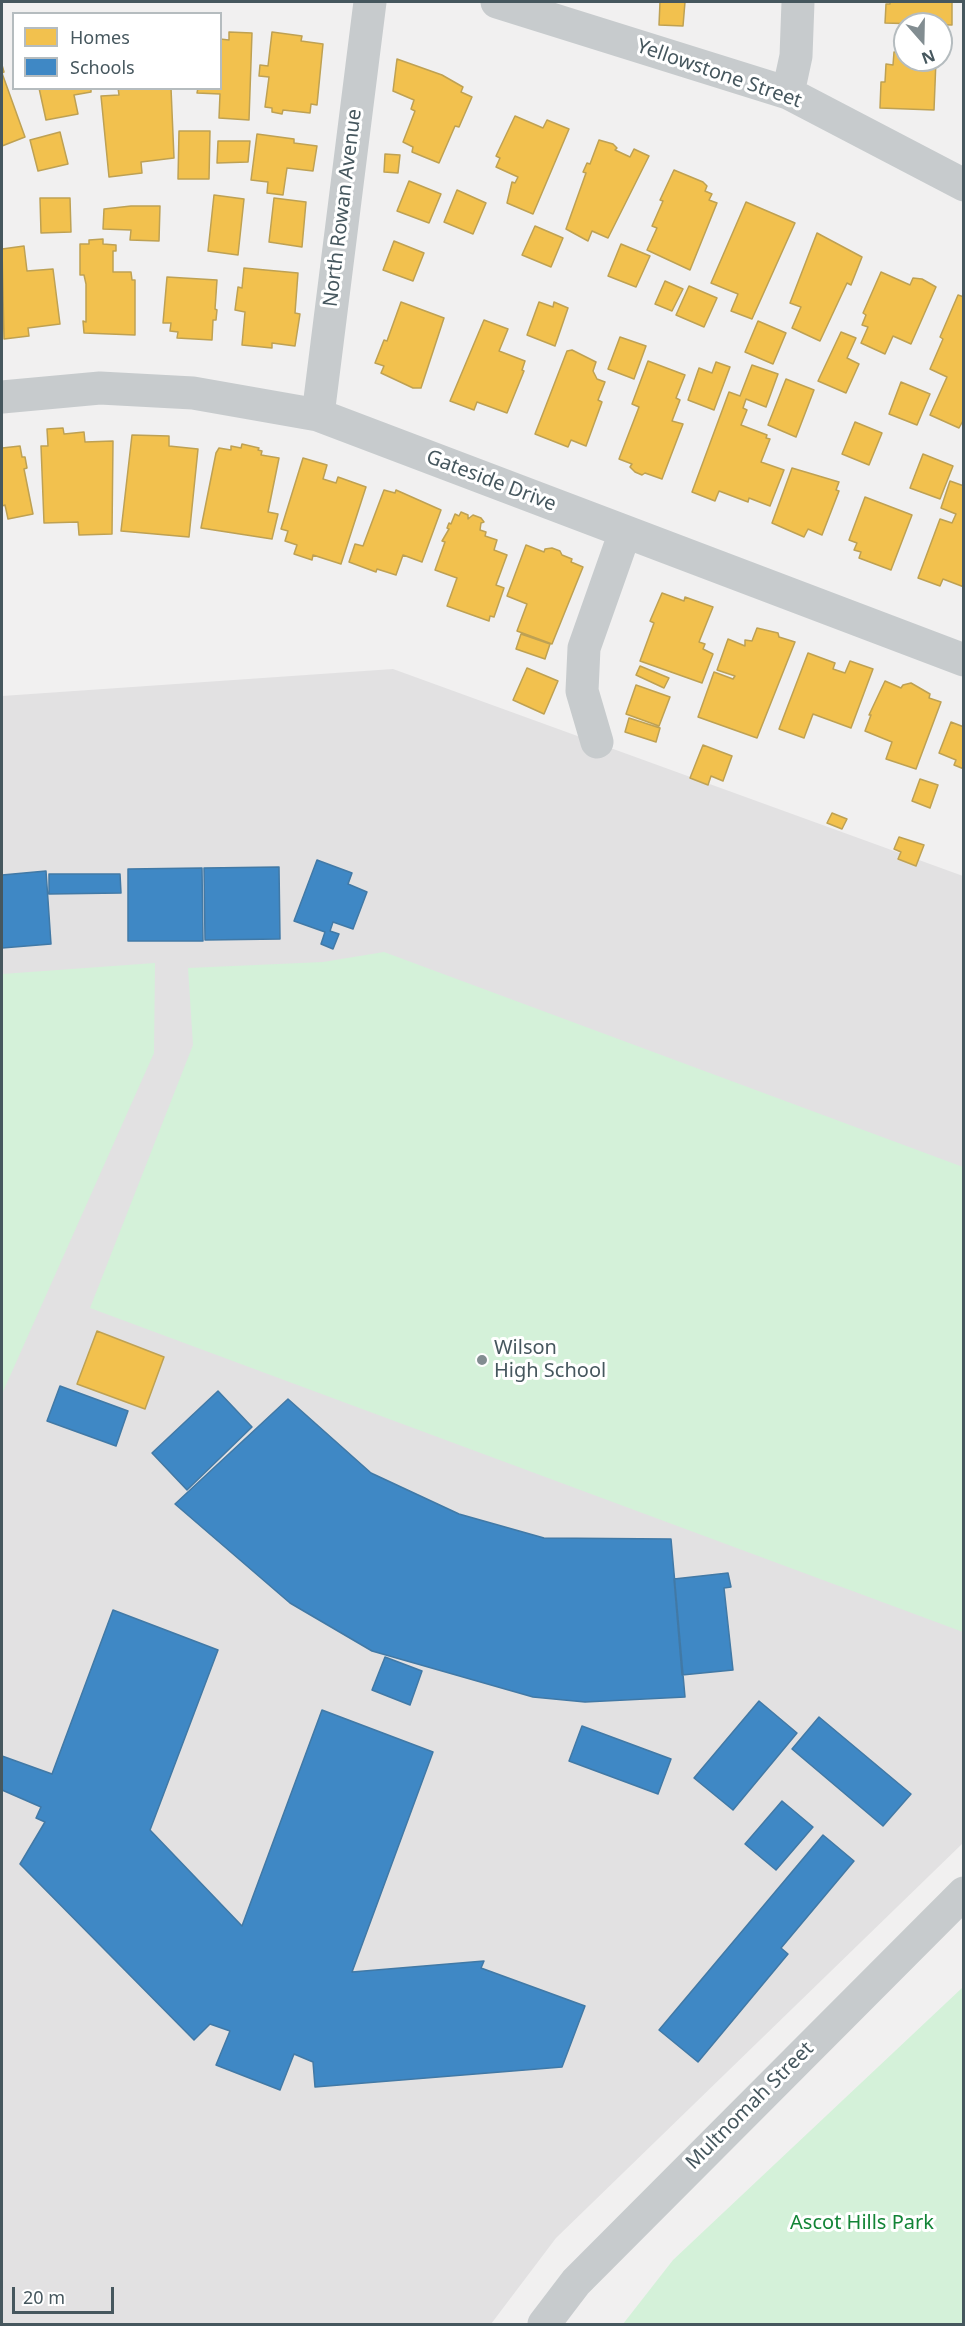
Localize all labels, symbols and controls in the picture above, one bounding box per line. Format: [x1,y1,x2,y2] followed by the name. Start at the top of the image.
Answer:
[12,12,222,90] legend
[893,12,953,72] north arrow
[70,25,130,49] text: Homes
[633,35,805,113] street label: Yellowstone Street
[919,44,938,70] text: N
[70,55,135,79] text: Schools
[319,108,367,308] street label: North Rowan Avenue
[423,445,559,517] street label: Gateside Drive
[494,1336,606,1383] place label: Wilson High School
[475,1353,489,1367] marker: Wilson High School
[681,2037,819,2175] street label: Multnomah Street
[790,2211,934,2235] park label: Ascot Hills Park
[15,2275,117,2313] scale bar
[23,2285,65,2309] text: 20 m

